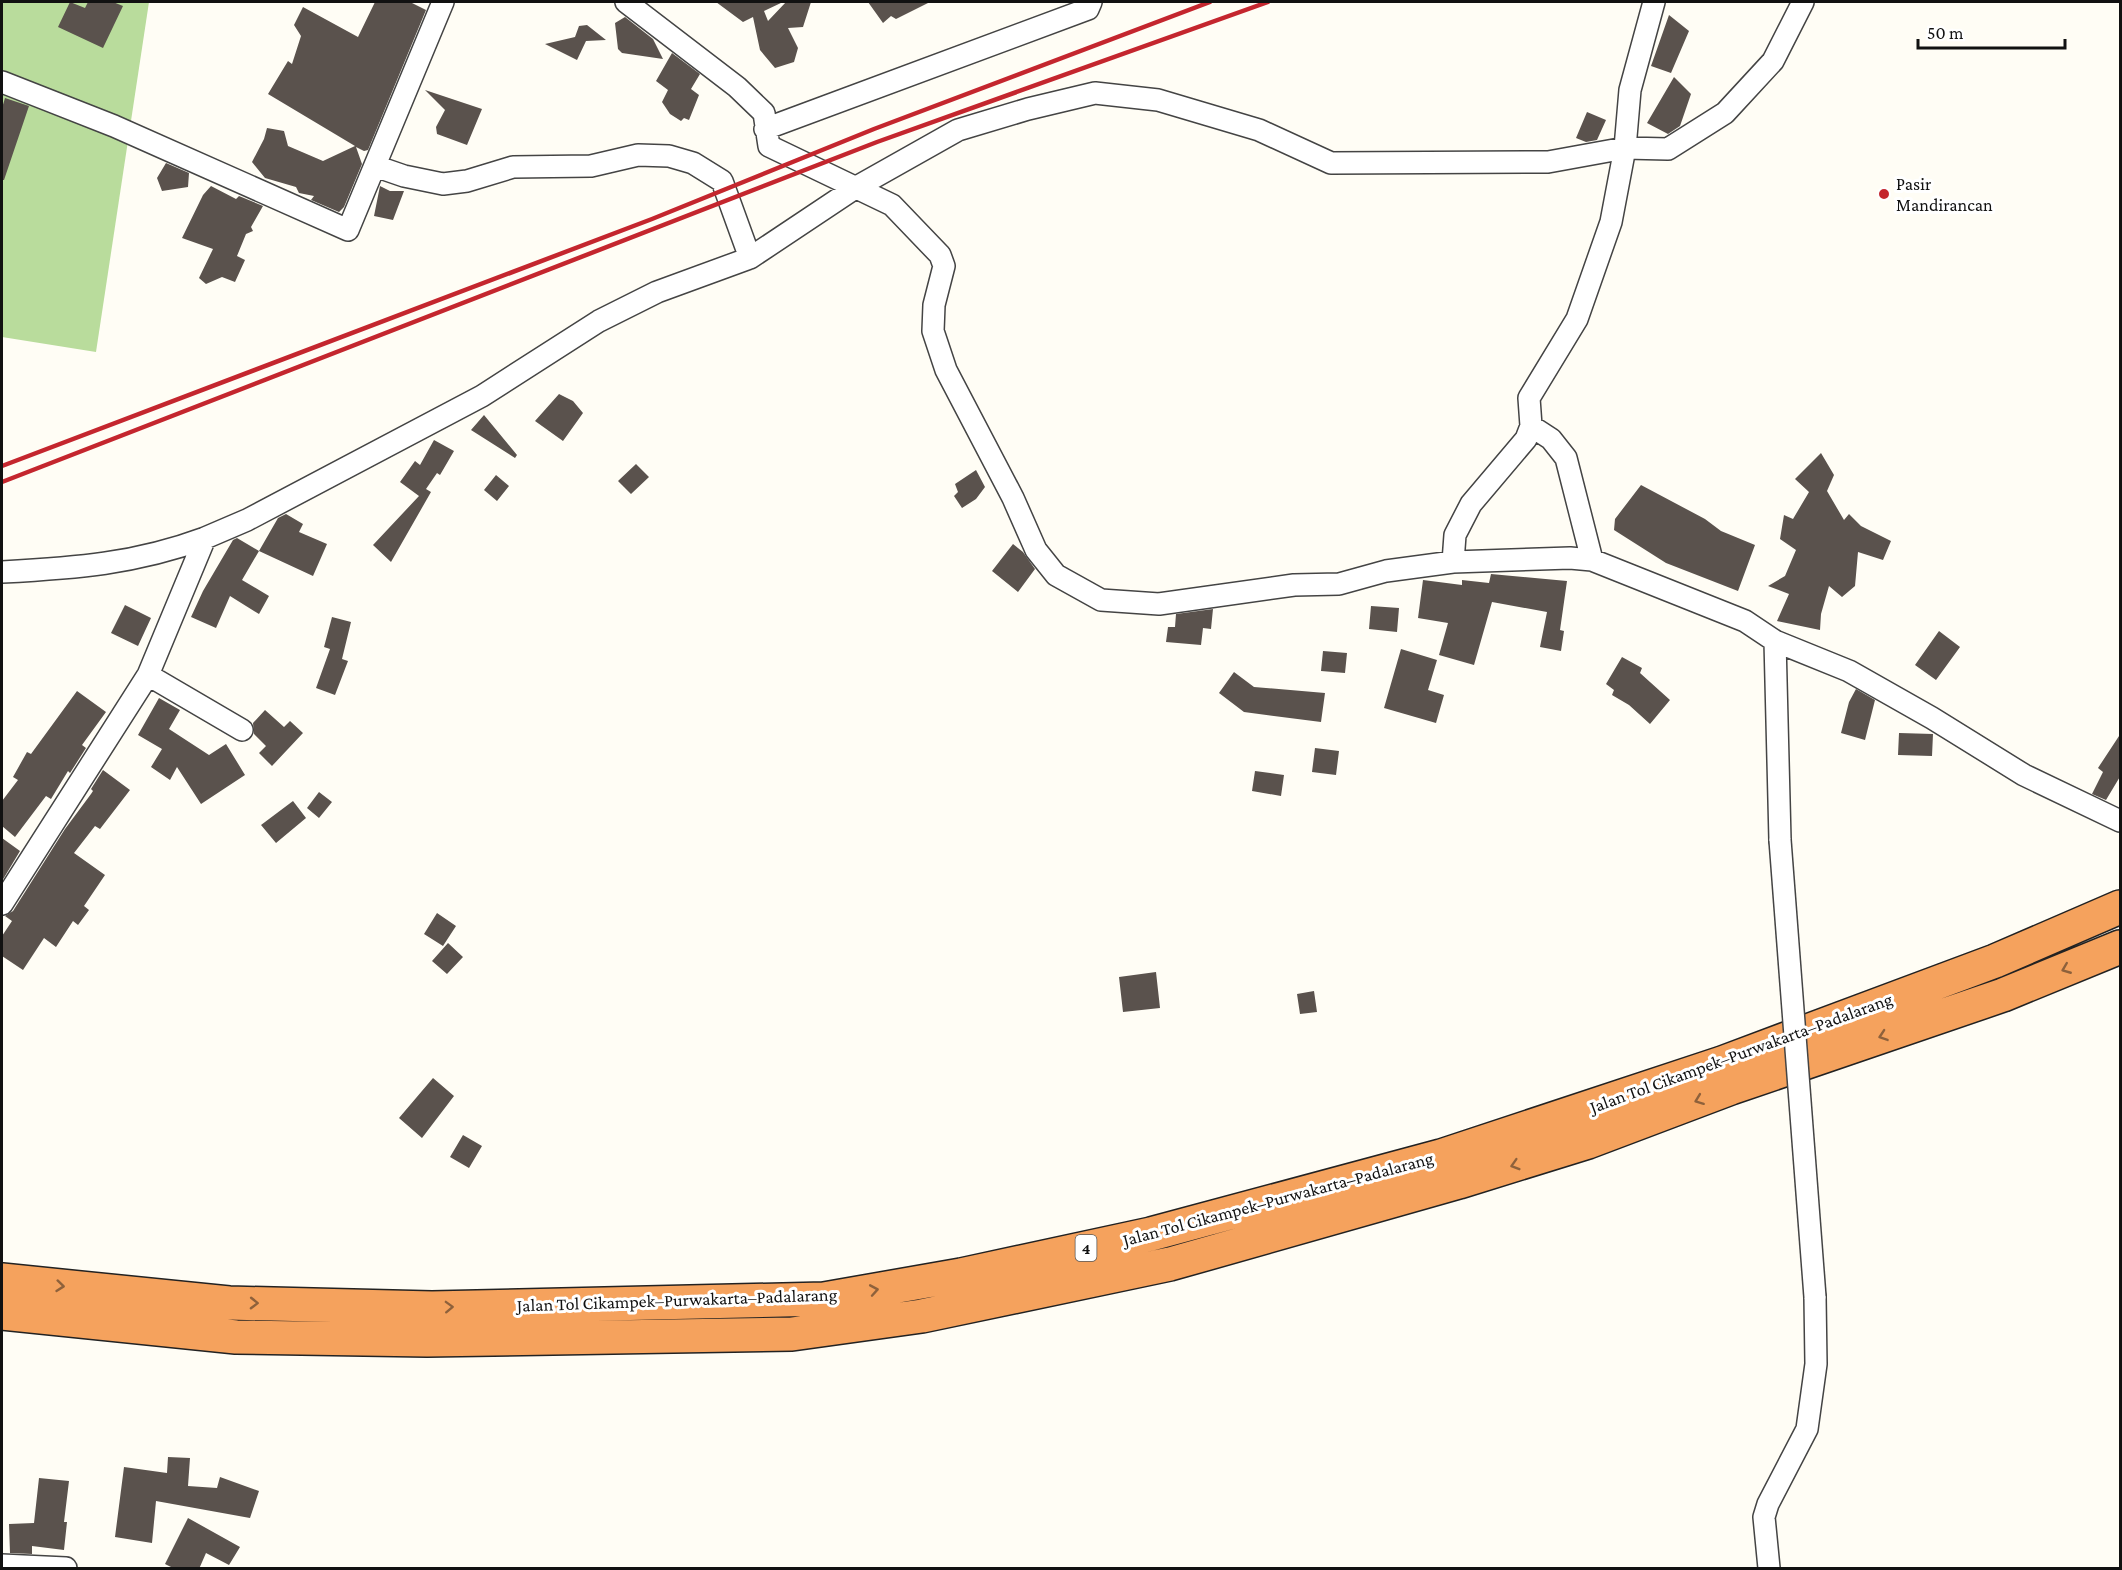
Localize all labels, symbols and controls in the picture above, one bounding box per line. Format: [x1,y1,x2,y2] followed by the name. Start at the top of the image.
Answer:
[1918,12,2065,50] scale bar
[1927,23,1964,43] text: 50 m
[1896,174,1993,215] place label: Pasir Mandirancan
[1877,187,1891,201] marker: Pasir Mandirancan
[2061,962,2072,974] one-way arrow
[1585,989,1895,1118] street label: Jalan Tol Cikampek–Purwakarta–Padalarang
[1878,1028,1889,1041] one-way arrow
[1694,1093,1705,1105] one-way arrow
[1119,1148,1436,1251] street label: Jalan Tol Cikampek–Purwakarta–Padalarang
[1510,1158,1521,1170] one-way arrow
[1076,1235,1096,1261] road number: 4
[55,1279,64,1291] one-way arrow
[514,1284,838,1316] street label: Jalan Tol Cikampek–Purwakarta–Padalarang
[869,1284,879,1297] one-way arrow
[249,1297,258,1310] one-way arrow
[444,1301,453,1314] one-way arrow

